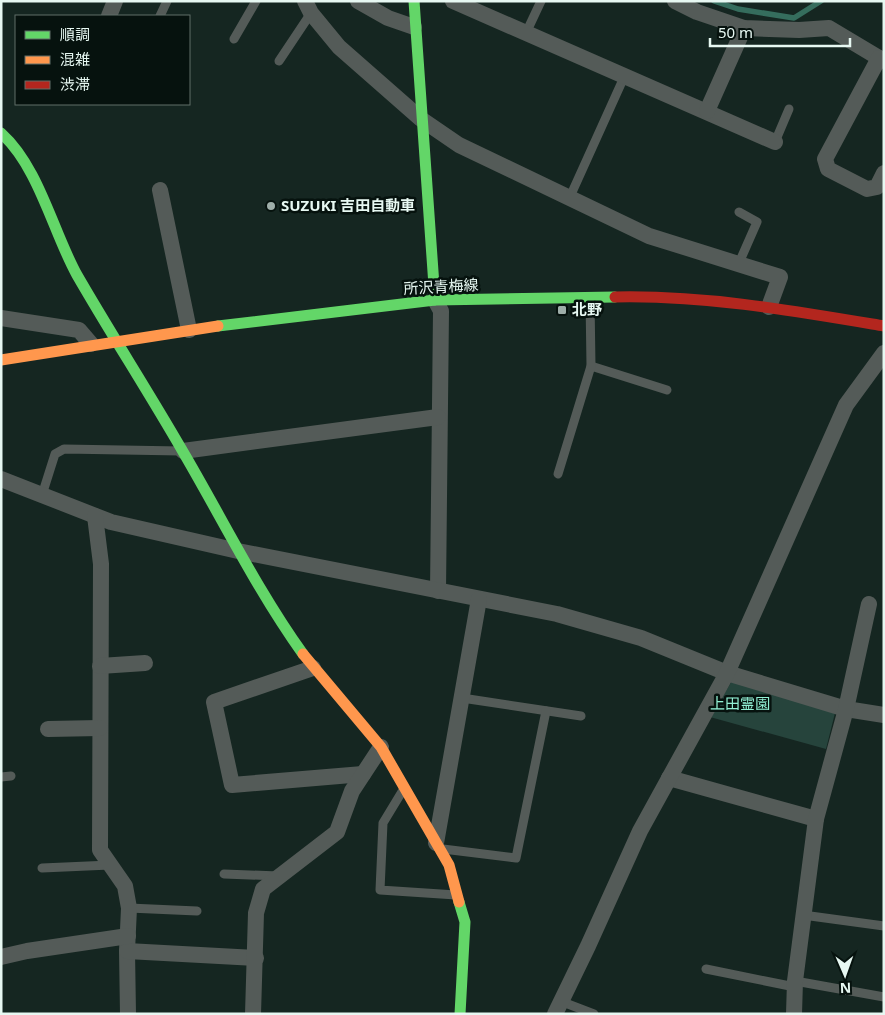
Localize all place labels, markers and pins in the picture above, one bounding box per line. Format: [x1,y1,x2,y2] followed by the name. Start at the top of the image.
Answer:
[281,195,415,215] place label: SUZUKI 吉田自動車
[265,200,277,212] marker: SUZUKI 吉田自動車
[572,299,602,319] place label: 北野
[556,304,568,316] marker: 北野

